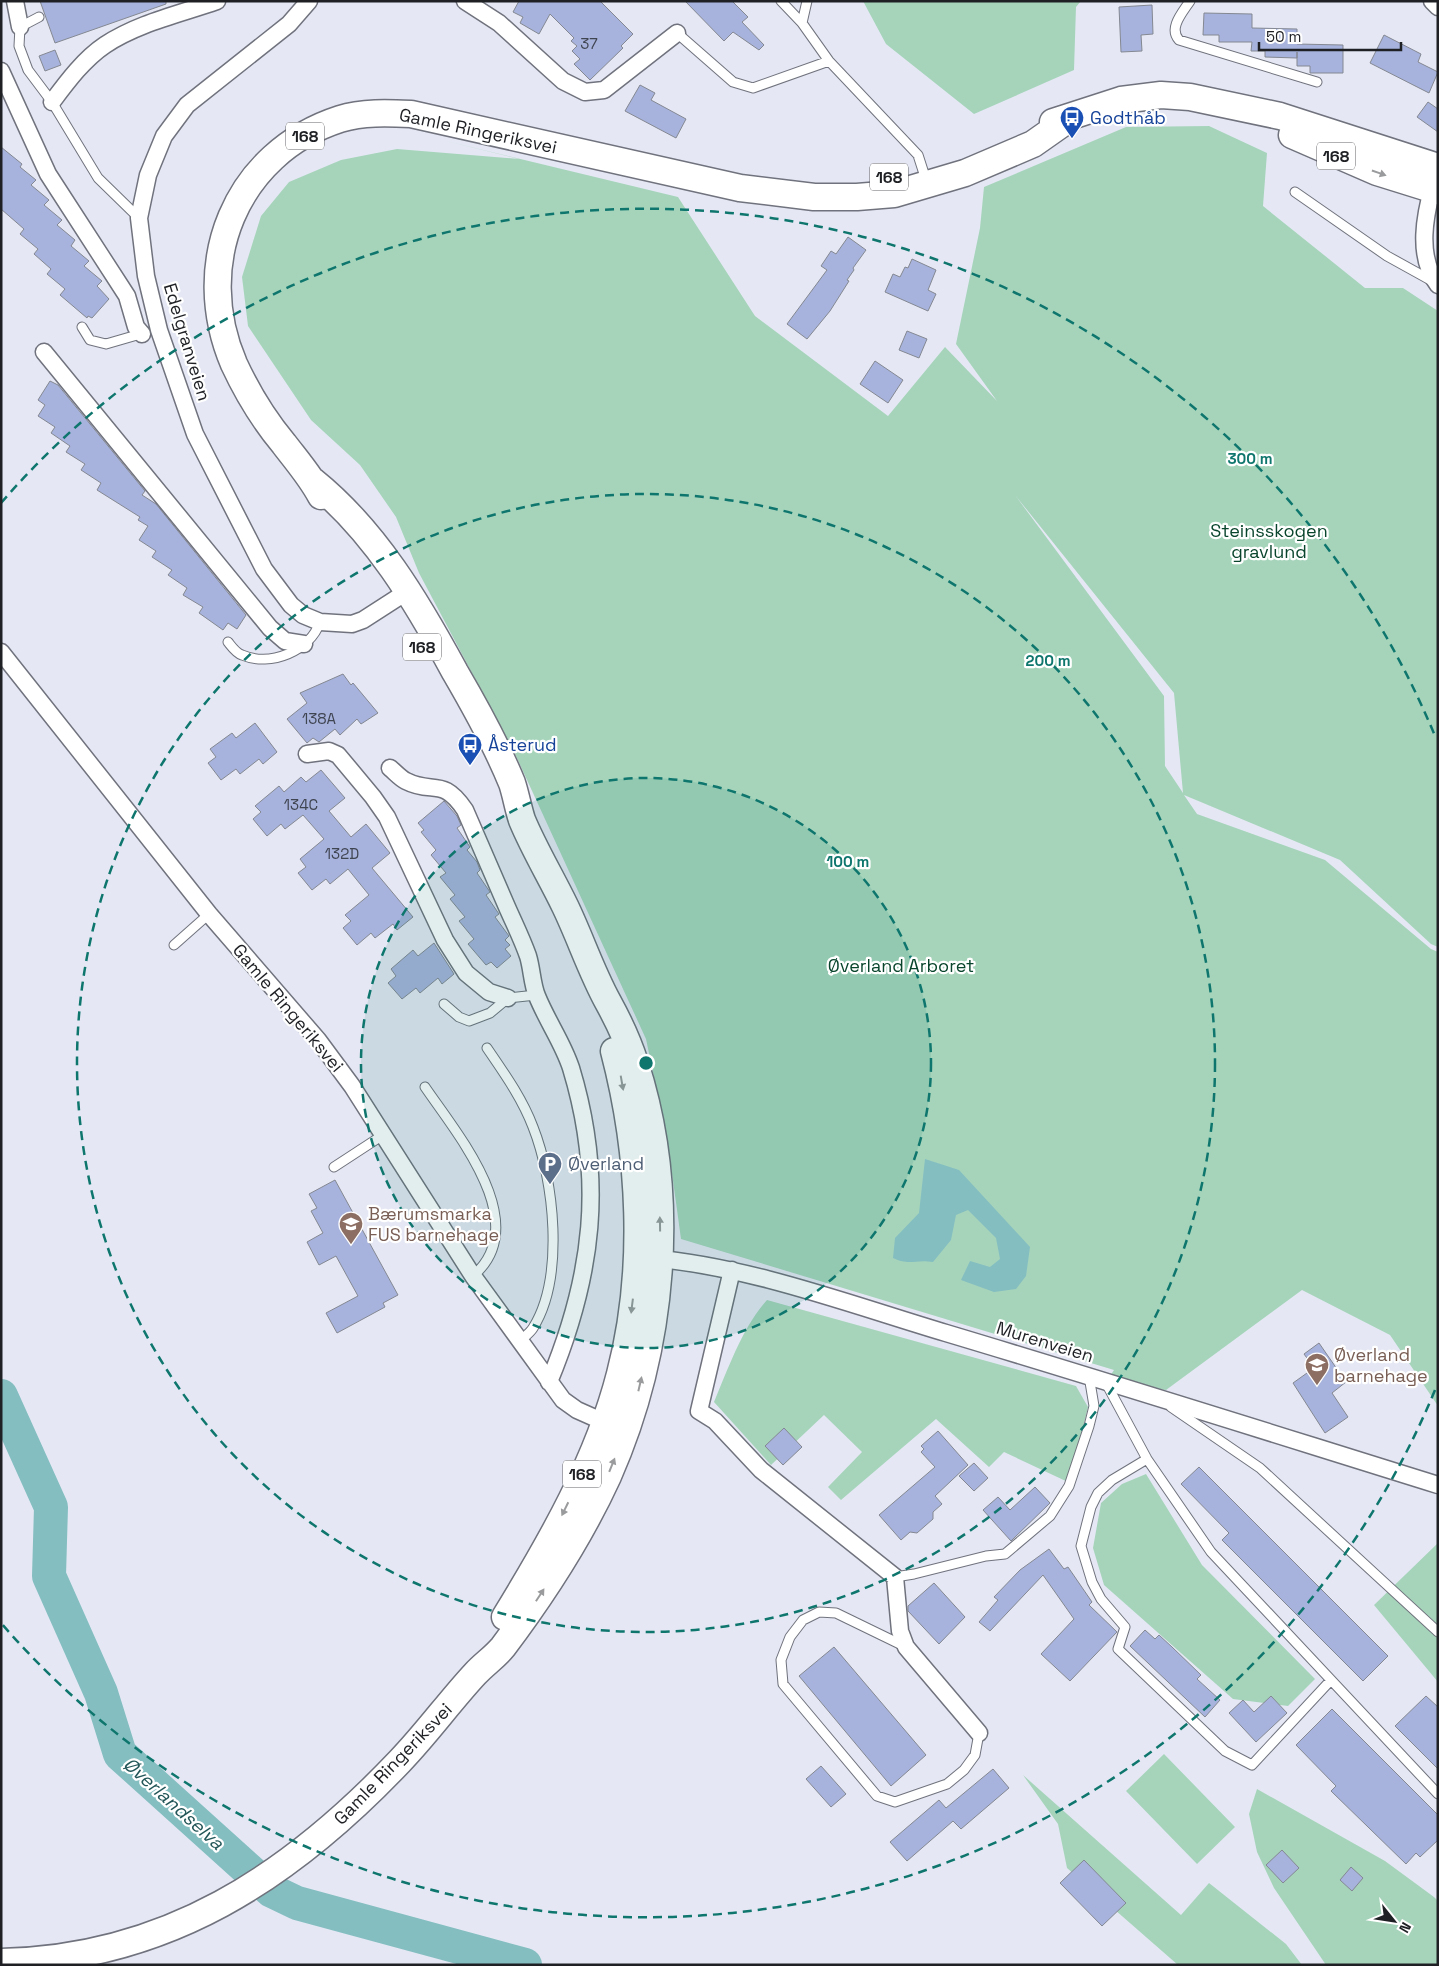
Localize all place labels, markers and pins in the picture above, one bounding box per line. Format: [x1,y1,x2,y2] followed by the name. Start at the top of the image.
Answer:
[1059,105,1085,139] bus stop icon: Godthåb
[1090,106,1166,129] place label: Godthåb
[457,732,483,766] bus stop icon: Åsterud
[488,733,557,756] place label: Åsterud
[637,1054,655,1072] centre of rings
[537,1151,563,1185] parking icon: Øverland
[568,1152,644,1175] place label: Øverland
[368,1202,499,1246] place label: Bærumsmarka FUS barnehage
[338,1211,364,1245] school or university icon: Bærumsmarka FUS barnehage
[1334,1343,1428,1387] place label: Øverland barnehage
[1304,1352,1330,1386] school or university icon: Øverland barnehage

